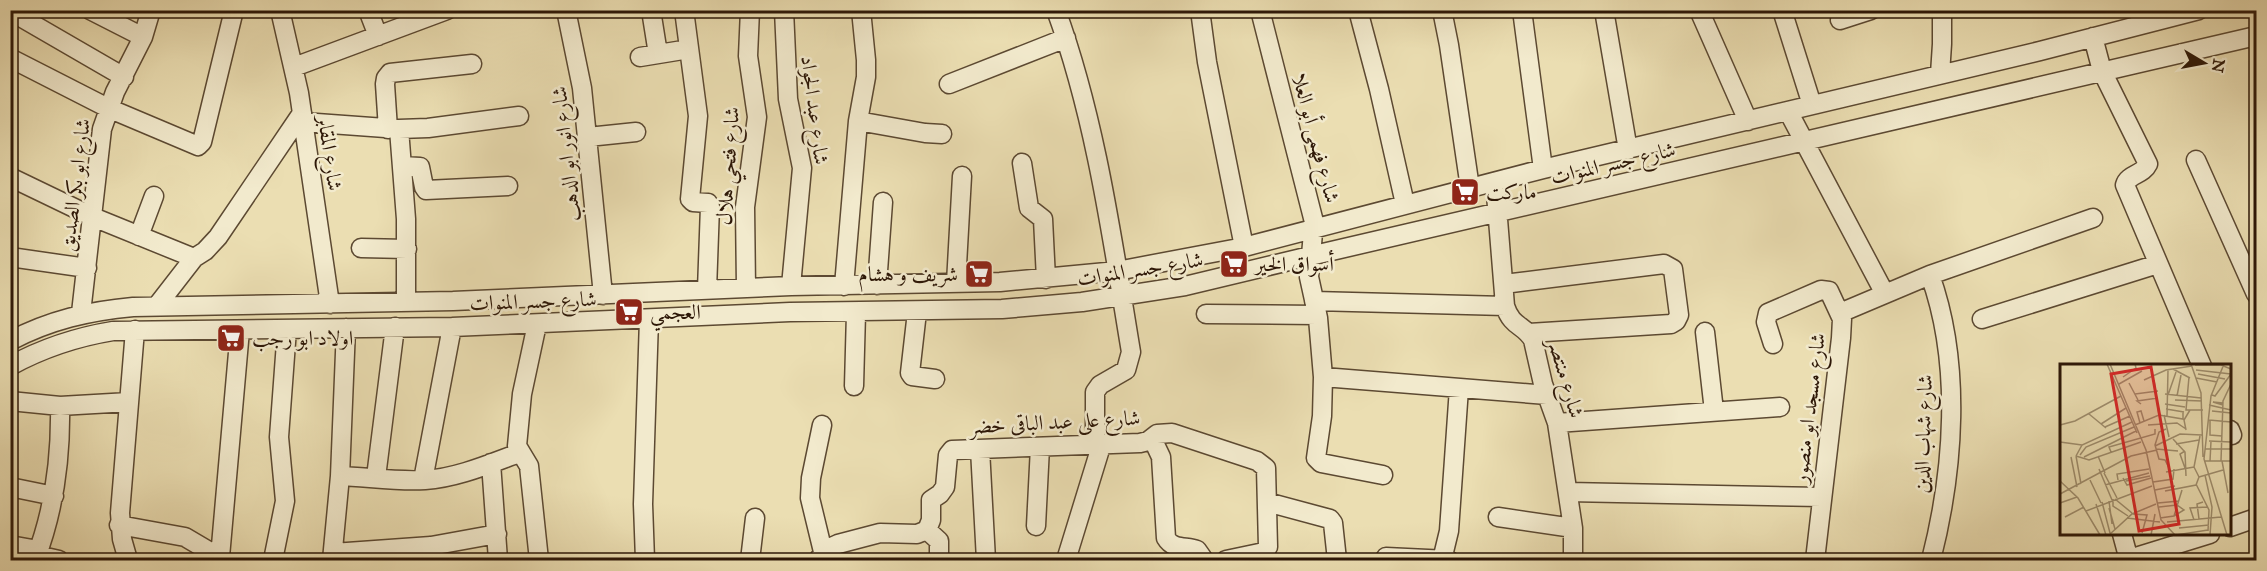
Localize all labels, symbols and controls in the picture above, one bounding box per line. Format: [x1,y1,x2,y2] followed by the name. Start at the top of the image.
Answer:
[2174,33,2234,93] north arrow
[790,54,835,167] street label: شارع عبد الجواد
[2208,57,2229,74] text: N
[1281,70,1348,207] street label: شارع فهمى أبو العلا
[546,85,591,223] street label: شارع انور ابو الدهب
[711,106,752,227] street label: شارع فتحي هلال
[307,112,348,193] street label: شارع المقابر
[54,117,101,254] street label: شارع ابو بكر الصديق
[1548,136,1679,195] street label: شارع جسر المنوات
[1449,176,1481,208] supermarket icon: ماركت
[1486,179,1537,205] place label: ماركت
[1075,246,1206,297] street label: شارع جسر المنوات
[1218,248,1250,280] supermarket icon: أسواق الخير
[1253,249,1334,277] place label: أسواق الخير
[963,258,995,290] supermarket icon: شريف و هشام
[858,261,958,292] place label: شريف و هشام
[469,286,597,321] street label: شارع جسر المنوات
[613,296,645,328] supermarket icon: العجمي
[650,299,701,332] place label: العجمي
[215,322,247,354] supermarket icon: اولاد ابو رجب
[252,325,353,352] place label: اولاد ابو رجب
[1787,331,1836,487] street label: شارع مسجد ابو منصور
[1537,333,1590,422] street label: شارع منتصر
[2060,364,2231,535] inset map
[1908,374,1943,494] street label: شارع شهاب الدين
[967,405,1141,445] street label: شارع على عبد الباقى خضر

